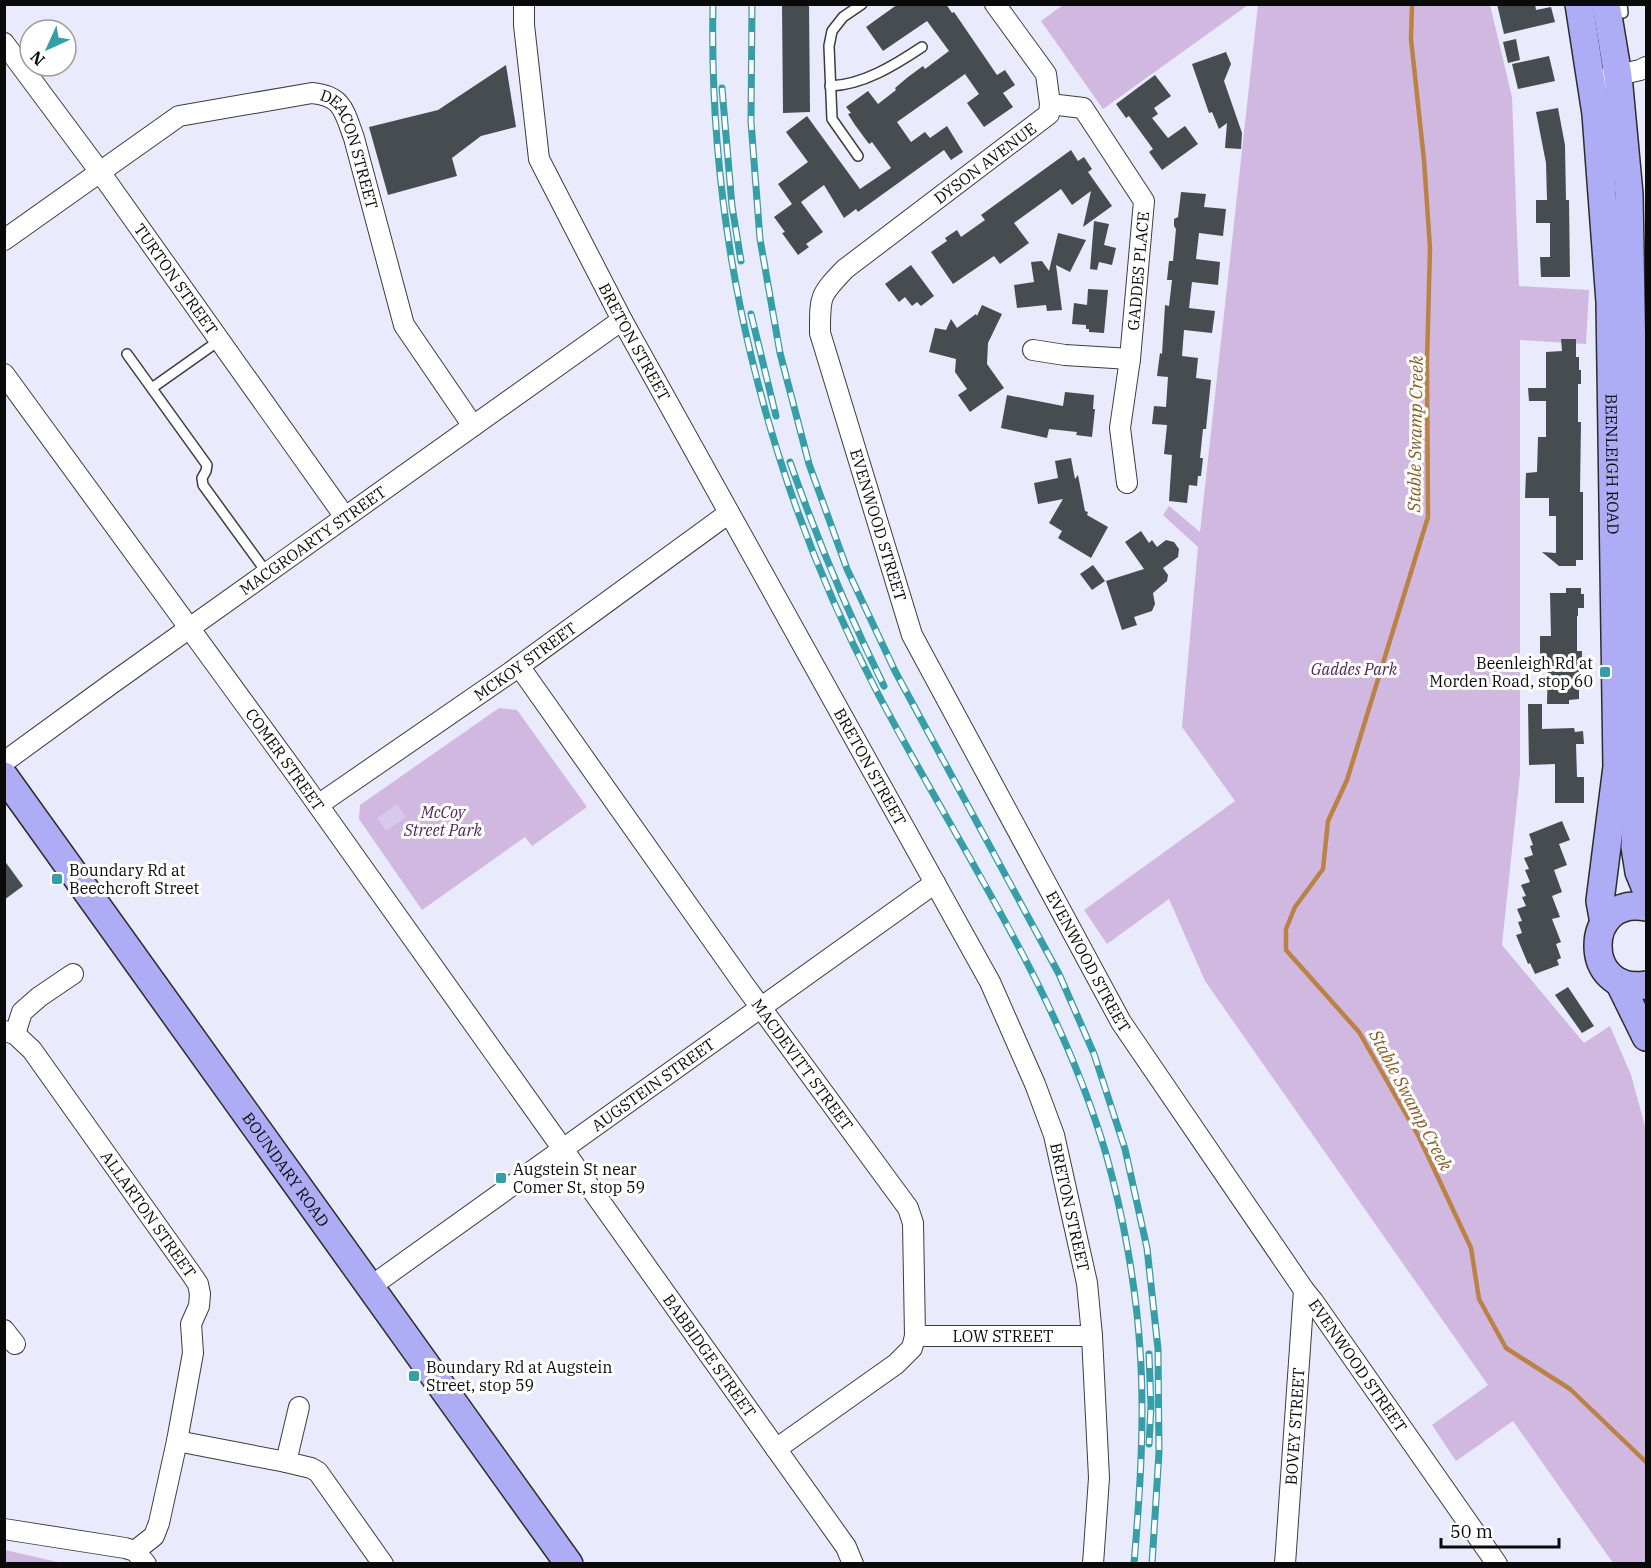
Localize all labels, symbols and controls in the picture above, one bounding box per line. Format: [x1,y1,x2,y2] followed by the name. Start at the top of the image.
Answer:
[18,18,78,78] north arrow
[26,47,49,70] text: N
[318,85,383,211] street label: DEACON STREET
[930,118,1040,208] street label: DYSON AVENUE
[1123,211,1153,331] street label: GADDES PLACE
[130,219,222,339] street label: TURTON STREET
[595,279,675,404] street label: BRETON STREET
[1402,355,1428,513] water label: Stable Swamp Creek
[1601,394,1623,535] street label: BEENLEIGH ROAD
[846,446,911,604] street label: EVENWOOD STREET
[235,481,390,599] street label: MACGROARTY STREET
[470,618,580,705] street label: MCKOY STREET
[1429,653,1593,691] place label: Beenleigh Rd at Morden Road, stop 60
[1311,659,1398,679] park label: Gaddes Park
[1598,665,1612,679] marker: Beenleigh Rd at Morden Road, stop 60
[241,704,329,815] street label: COMER STREET
[830,705,911,829] street label: BRETON STREET
[403,802,482,840] park label: McCoy Street Park
[69,860,200,898] place label: Boundary Rd at Beechcroft Street
[50,872,64,886] marker: Boundary Rd at Beechcroft Street
[1042,887,1135,1036] street label: EVENWOOD STREET
[747,994,858,1134] street label: MACDEVITT STREET
[1364,1025,1458,1175] water label: Stable Swamp Creek
[588,1034,719,1135] street label: AUGSTEIN STREET
[238,1108,334,1231] street label: BOUNDARY ROAD
[1046,1141,1094,1273] street label: BRETON STREET
[97,1147,200,1281] street label: ALLARTON STREET
[513,1159,645,1197] place label: Augstein St near Comer St, stop 59
[494,1171,508,1185] marker: Augstein St near Comer St, stop 59
[659,1290,760,1421] street label: BABBIDGE STREET
[1304,1295,1411,1436] street label: EVENWOOD STREET
[952,1326,1054,1346] street label: LOW STREET
[426,1357,613,1395] place label: Boundary Rd at Augstein Street, stop 59
[1281,1367,1309,1486] street label: BOVEY STREET
[407,1369,421,1383] marker: Boundary Rd at Augstein Street, stop 59
[1441,1511,1560,1549] scale bar
[1450,1520,1493,1543] text: 50 m

